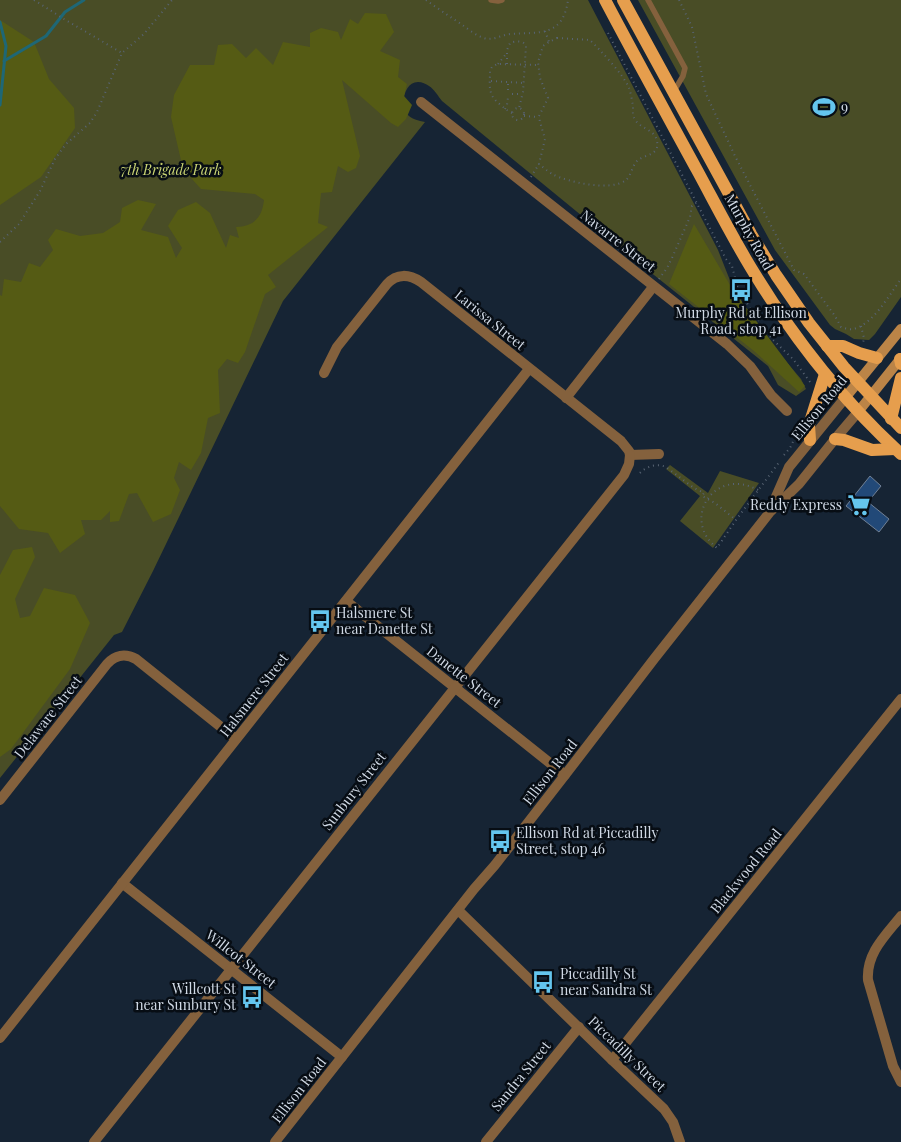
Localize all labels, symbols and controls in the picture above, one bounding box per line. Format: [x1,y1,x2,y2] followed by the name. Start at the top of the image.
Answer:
[811,94,837,120] sports icon: 9
[841,97,848,116] place label: 9
[121,160,221,179] park label: 7th Brigade Park
[721,190,778,273] street label: Murphy Road
[577,205,661,277] street label: Navarre Street
[728,277,754,303] bus stop icon: Murphy Rd at Ellison Road, stop 41
[451,285,530,355] street label: Larissa Street
[675,303,807,338] place label: Murphy Rd at Ellison Road, stop 41
[787,371,851,444] street label: Ellison Road
[846,492,872,518] supermarket icon: Reddy Express
[750,495,842,514] place label: Reddy Express
[336,603,434,638] place label: Halsmere St near Danette St
[307,608,333,634] bus stop icon: Halsmere St near Danette St
[423,641,506,712] street label: Danette Street
[215,648,293,740] street label: Halsmere Street
[9,671,86,762] street label: Delaware Street
[518,735,581,808] street label: Ellison Road
[317,747,391,834] street label: Sunbury Street
[516,823,658,858] place label: Ellison Rd at Piccadilly Street, stop 46
[706,824,786,917] street label: Blackwood Road
[487,828,513,854] bus stop icon: Ellison Rd at Piccadilly Street, stop 46
[201,924,281,993] street label: Willcot Street
[560,964,653,999] place label: Piccadilly St near Sandra St
[530,969,556,995] bus stop icon: Piccadilly St near Sandra St
[135,979,237,1014] place label: Willcott St near Sunbury St
[239,984,265,1010] bus stop icon: Willcott St near Sunbury St
[584,1012,671,1096] street label: Piccadilly Street
[486,1036,555,1115] street label: Sandra Street
[267,1053,330,1126] street label: Ellison Road

